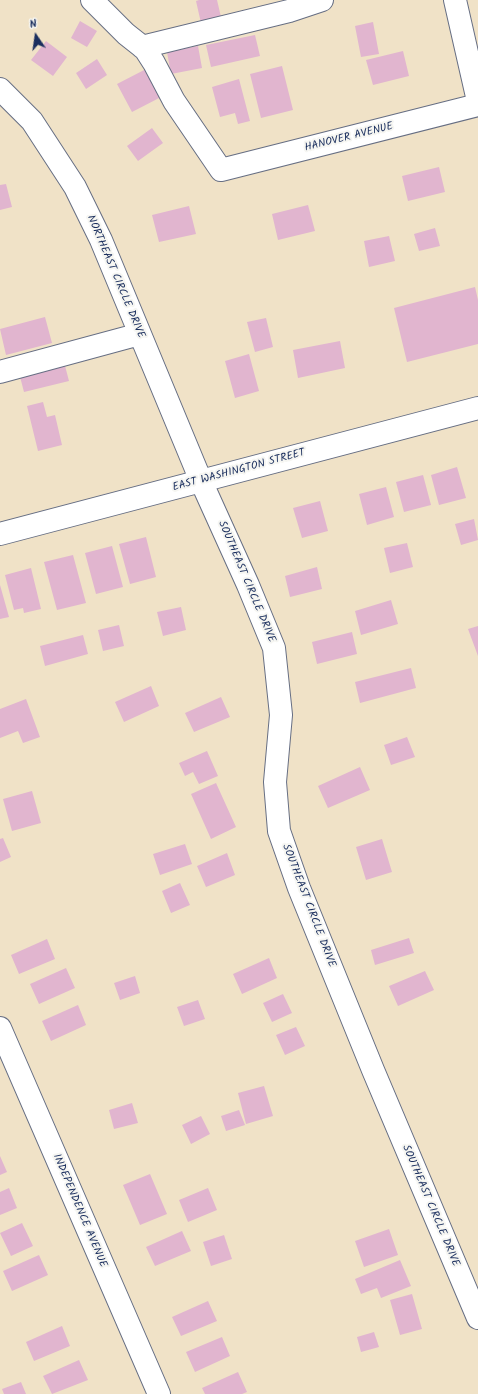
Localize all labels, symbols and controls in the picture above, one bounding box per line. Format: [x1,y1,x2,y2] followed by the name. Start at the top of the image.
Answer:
[28,15,39,34] text: N
[16,16,56,56] north arrow
[303,121,395,155] street label: HANOVER AVENUE
[83,214,147,340] street label: NORTHEAST CIRCLE DRIVE
[171,447,307,495] street label: EAST WASHINGTON STREET
[214,519,278,645] street label: SOUTHEAST CIRCLE DRIVE
[278,843,338,969] street label: SOUTHEAST CIRCLE DRIVE
[398,1143,462,1269] street label: SOUTHEAST CIRCLE DRIVE
[49,1152,109,1270] street label: INDEPENDENCE AVENUE

